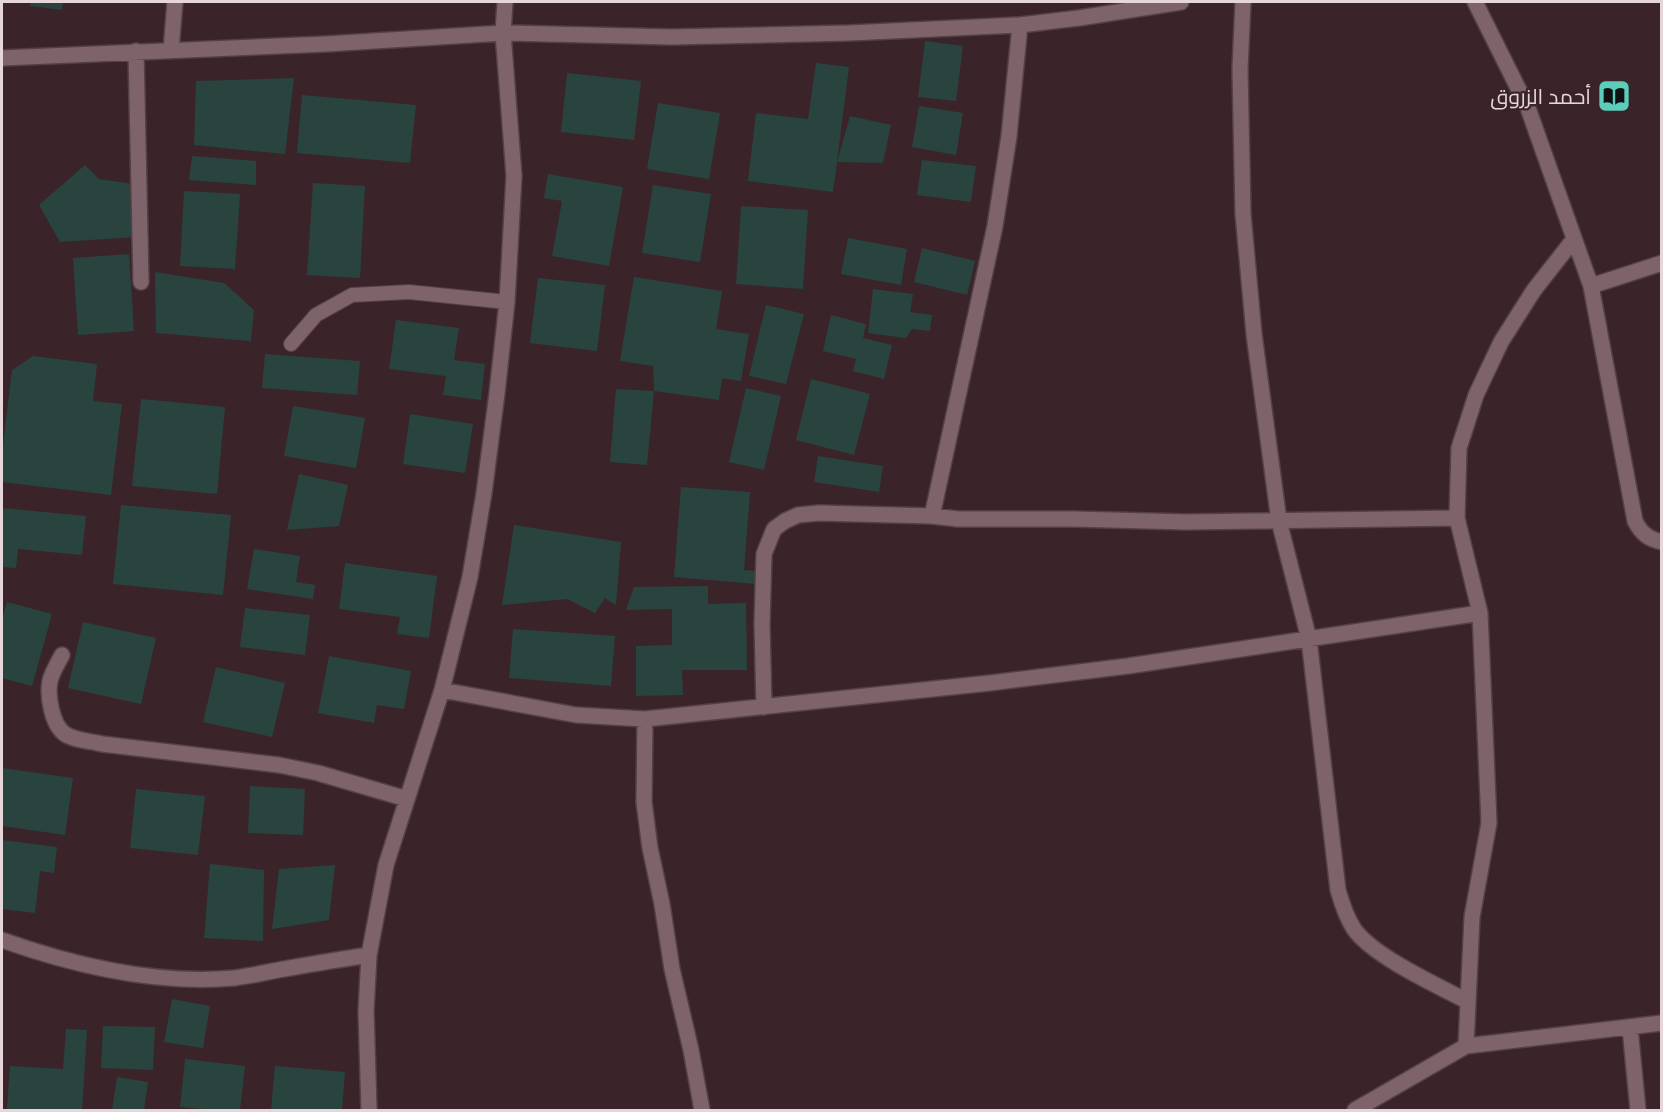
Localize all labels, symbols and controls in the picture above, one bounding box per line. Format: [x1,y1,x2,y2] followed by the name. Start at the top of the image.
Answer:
[1596,78,1632,114] library icon: أحمد الزروق
[1490,84,1591,110] place label: أحمد الزروق

